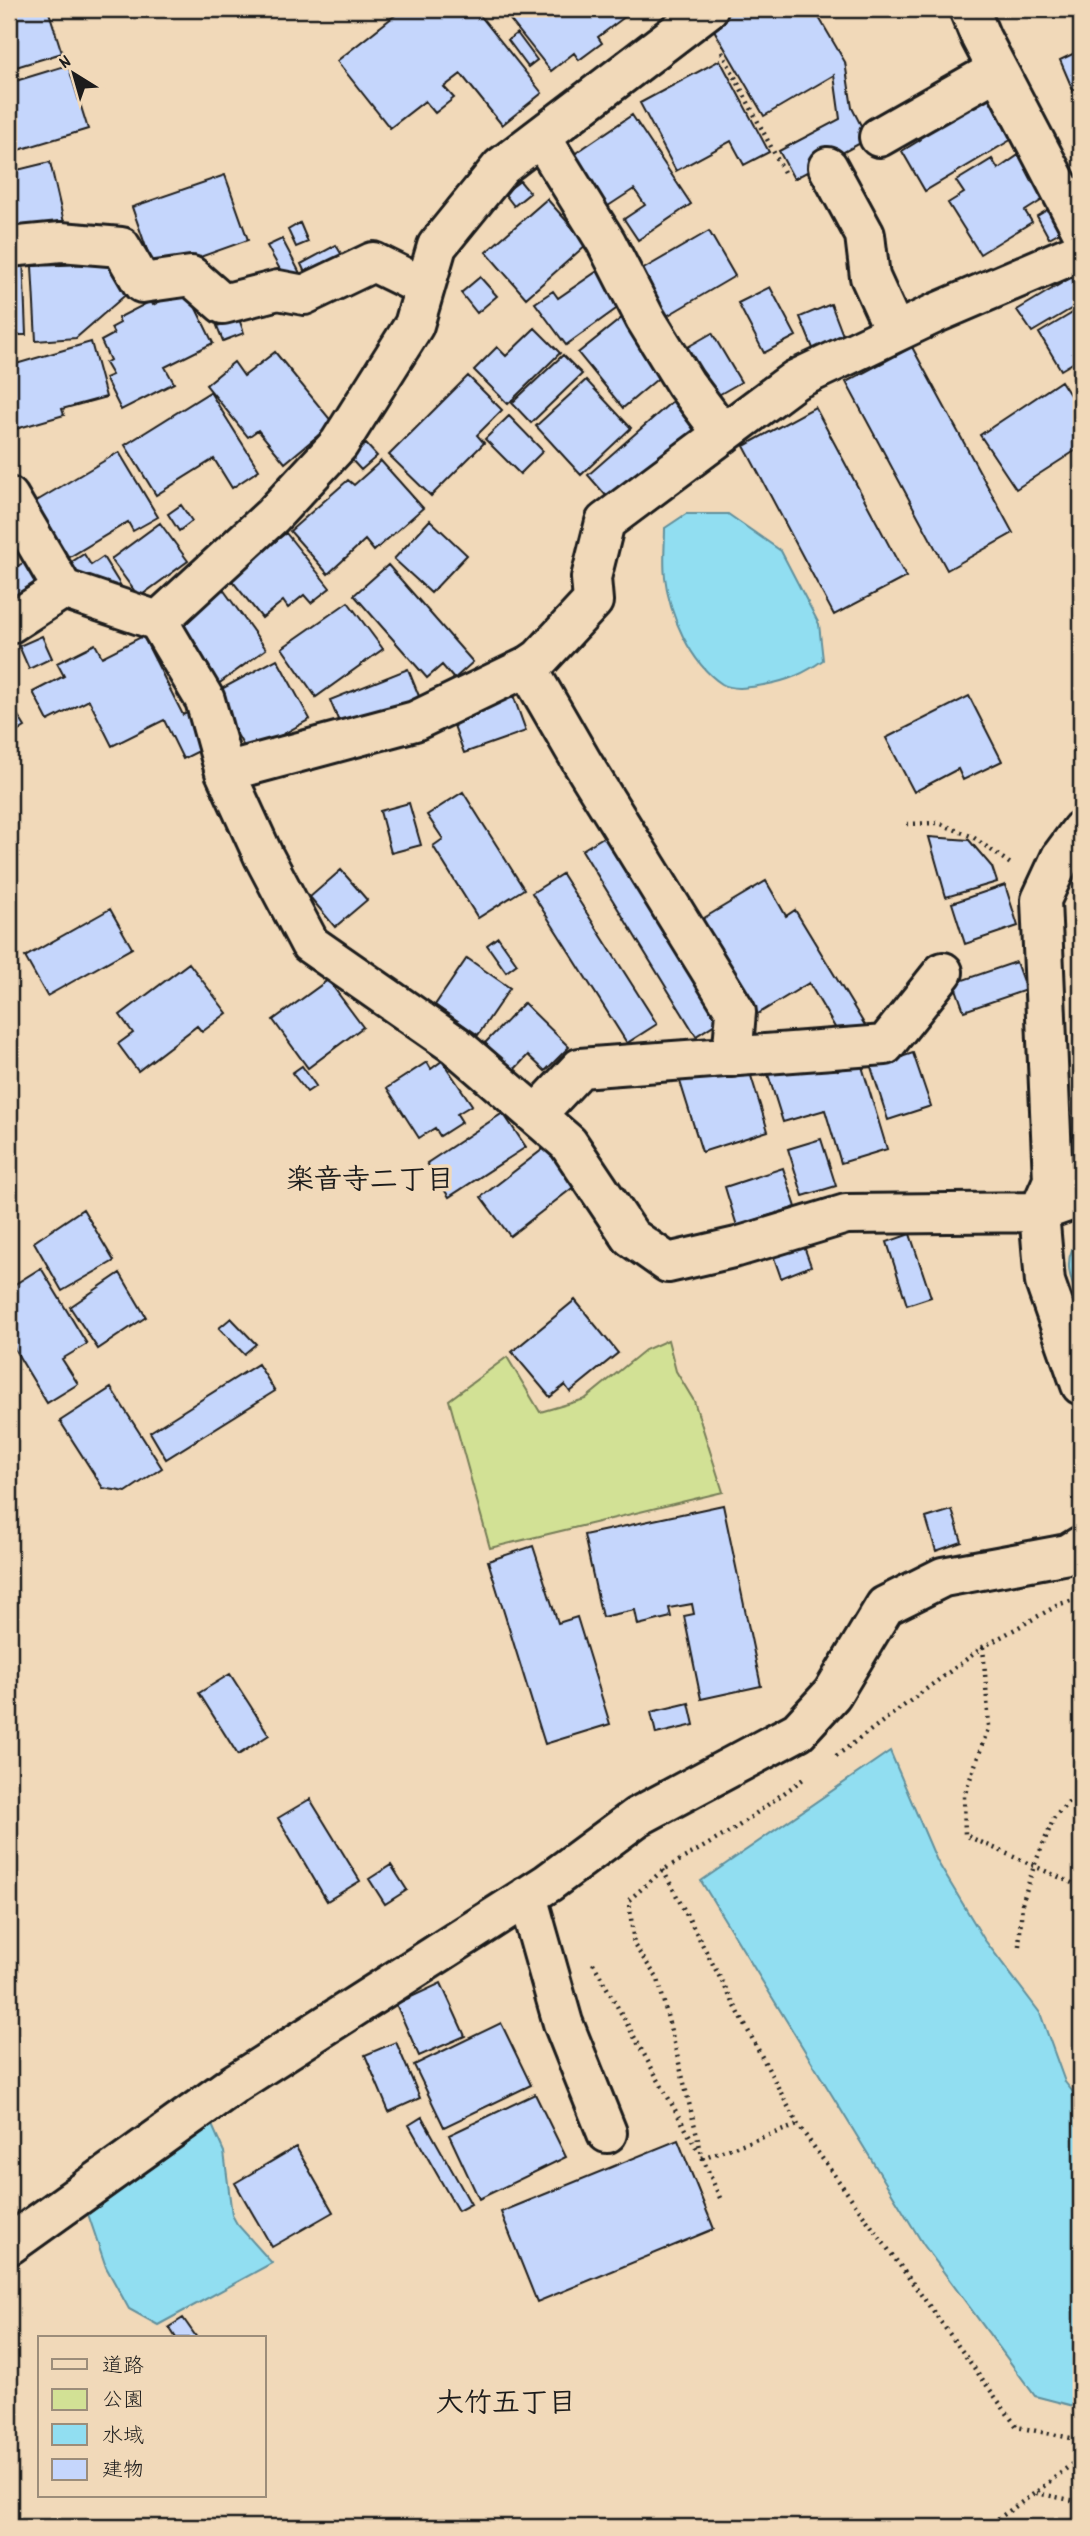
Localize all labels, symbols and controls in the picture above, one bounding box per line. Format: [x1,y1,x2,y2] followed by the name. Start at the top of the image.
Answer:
[38,38,108,108] north arrow
[54,50,78,77] text: N
[286,1163,454,1203] district label: 楽音寺二丁目
[38,2336,266,2498] legend
[102,2353,144,2383] text: 道路
[436,2386,576,2426] district label: 大竹五丁目
[102,2387,144,2417] text: 公園
[102,2423,144,2453] text: 水域
[102,2457,144,2487] text: 建物

